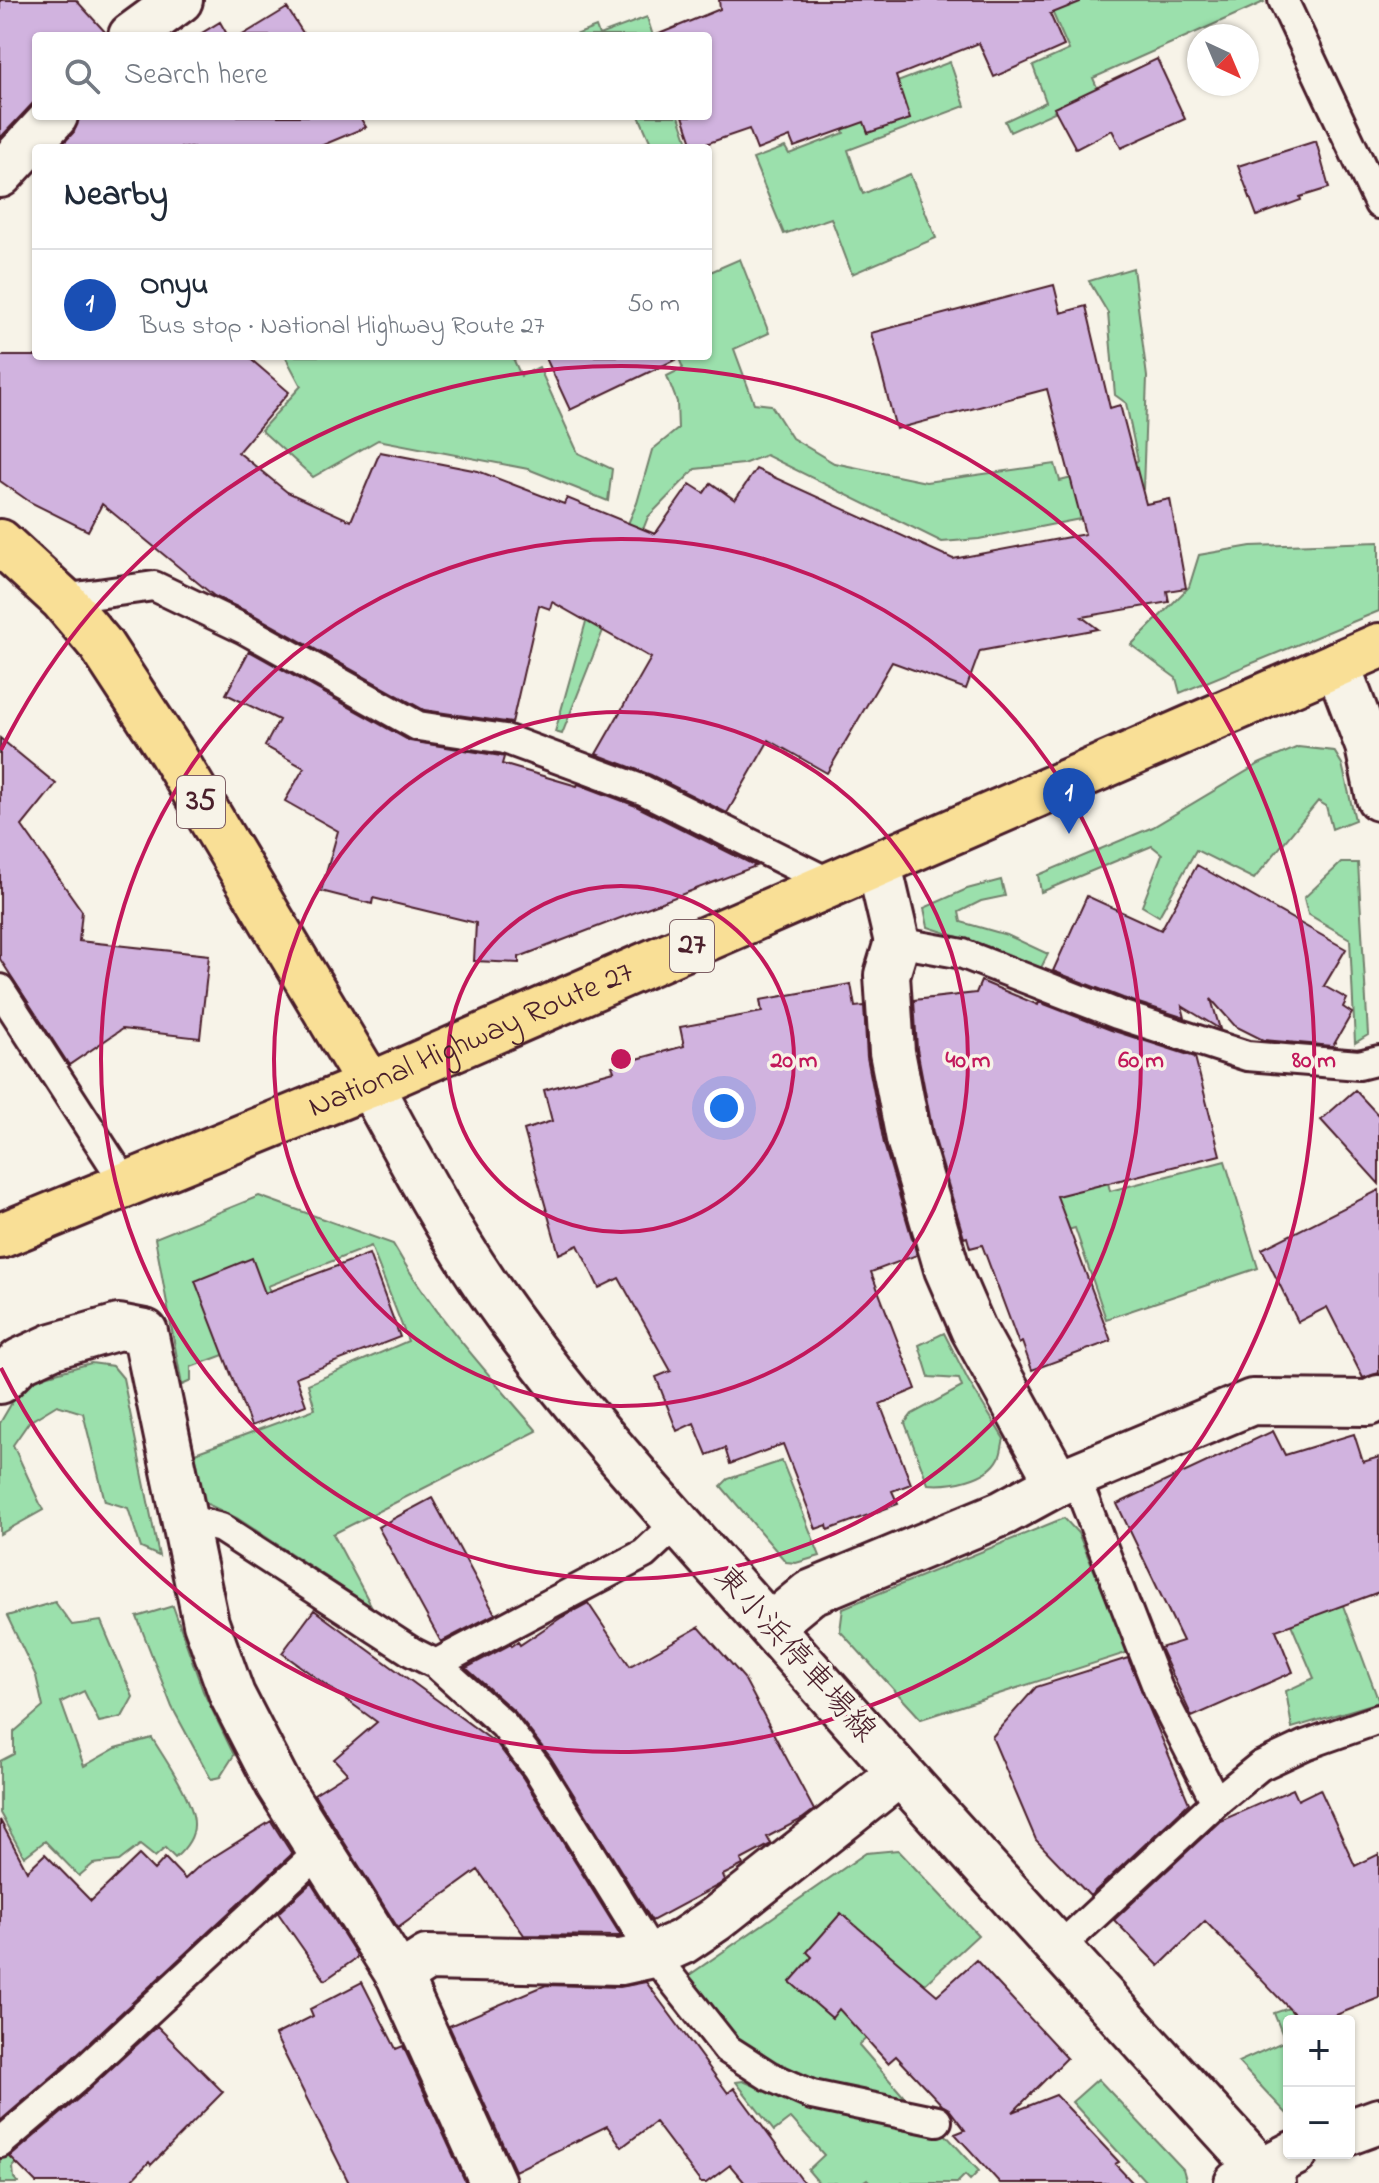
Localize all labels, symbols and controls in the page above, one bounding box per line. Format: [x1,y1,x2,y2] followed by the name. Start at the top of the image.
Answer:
[1187,24,1259,96] north arrow
[32,32,712,120] search box
[60,54,104,98] icon: search
[124,54,268,98] text: Search here
[64,171,168,221] text: Nearby
[140,264,208,308] text: Onyu
[86,286,94,324] text: 1
[627,286,680,324] text: 50 m
[140,308,545,346] text: Bus stop · National Highway Route 27
[1043,768,1095,834] pin: 1
[177,776,225,828] road number: 35
[670,920,714,972] road number: 27
[301,950,641,1131] street label: National Highway Route 27
[770,1044,818,1079] text: 20 m
[946,1044,991,1079] text: 40 m
[1118,1044,1164,1079] text: 60 m
[1291,1044,1336,1079] text: 80 m
[607,1045,635,1073] centre of rings
[704,1088,744,1128] your location
[702,1556,886,1754] street label: 東小浜停車場線
[1283,2015,1355,2159] map controls
[1283,2015,1355,2087] button: +
[1283,2087,1355,2159] button: −

